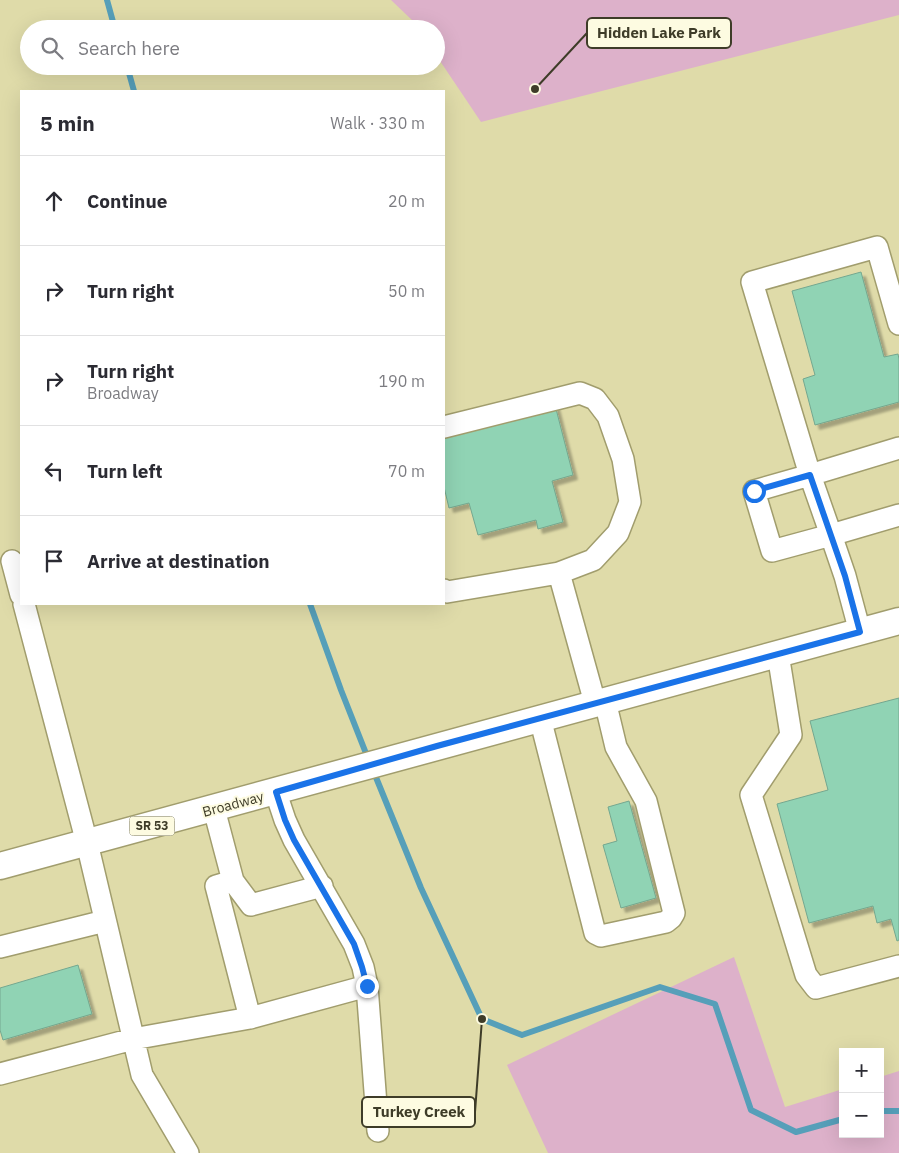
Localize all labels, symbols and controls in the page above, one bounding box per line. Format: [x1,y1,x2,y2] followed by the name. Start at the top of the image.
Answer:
[587,18,731,48] callout: Hidden Lake Park
[20,20,445,75] search box
[597,23,721,42] text: Hidden Lake Park
[38,34,66,62] icon: search
[78,36,180,60] text: Search here
[40,109,95,137] text: 5 min
[330,113,425,133] text: Walk · 330 m
[40,187,68,215] icon: ahead
[87,189,167,213] text: Continue
[388,191,425,211] text: 20 m
[40,277,68,305] icon: right
[87,279,174,303] text: Turn right
[388,281,425,301] text: 50 m
[87,359,174,383] text: Turn right
[40,367,68,395] icon: right
[378,371,425,391] text: 190 m
[87,383,159,403] text: Broadway
[40,457,68,485] icon: left
[87,459,163,483] text: Turn left
[388,461,425,481] text: 70 m
[743,480,766,503] route start
[40,547,68,575] icon: arrive
[87,549,270,573] text: Arrive at destination
[200,787,266,821] street label: Broadway
[130,816,174,836] road number: SR 53
[356,975,379,998] route end
[839,1048,884,1138] map controls
[839,1048,884,1093] button: +
[839,1093,884,1138] button: −
[362,1097,475,1127] callout: Turkey Creek
[373,1102,466,1121] text: Turkey Creek

